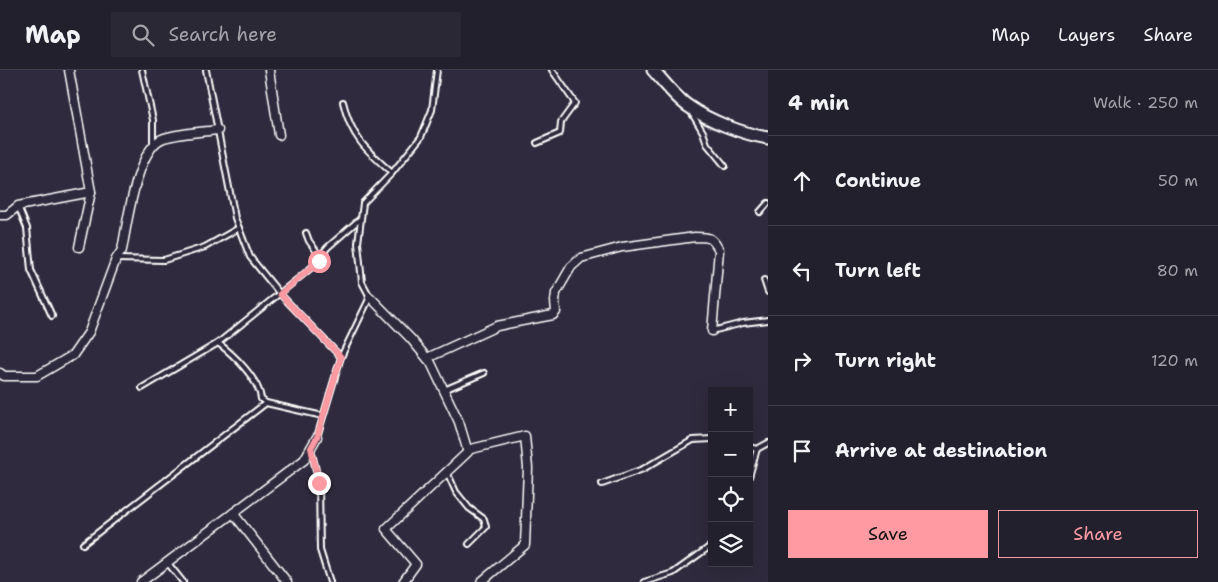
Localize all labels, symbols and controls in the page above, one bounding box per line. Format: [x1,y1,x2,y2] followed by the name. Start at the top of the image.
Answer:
[111,12,461,57] search box
[25,19,81,51] text: Map
[129,21,157,49] icon: search
[169,22,277,47] text: Search here
[992,23,1030,47] text: Map
[1058,23,1115,47] text: Layers
[1143,23,1193,47] text: Share
[788,89,849,117] text: 4 min
[1093,92,1198,113] text: Walk · 250 m
[788,167,816,195] icon: ahead
[835,168,921,193] text: Continue
[1158,170,1198,191] text: 50 m
[308,250,331,273] route start
[788,257,816,285] icon: left
[835,258,921,283] text: Turn left
[1157,260,1198,281] text: 80 m
[788,347,816,375] icon: right
[835,348,936,373] text: Turn right
[1151,350,1198,371] text: 120 m
[708,387,753,567] map controls
[708,387,753,432] button: +
[708,432,753,477] button: −
[788,437,816,465] icon: arrive
[835,438,1047,463] text: Arrive at destination
[308,472,331,495] route end
[708,477,753,522] button: locate
[788,510,988,558] button: Save
[998,510,1198,558] button: Share
[708,522,753,567] button: layers

